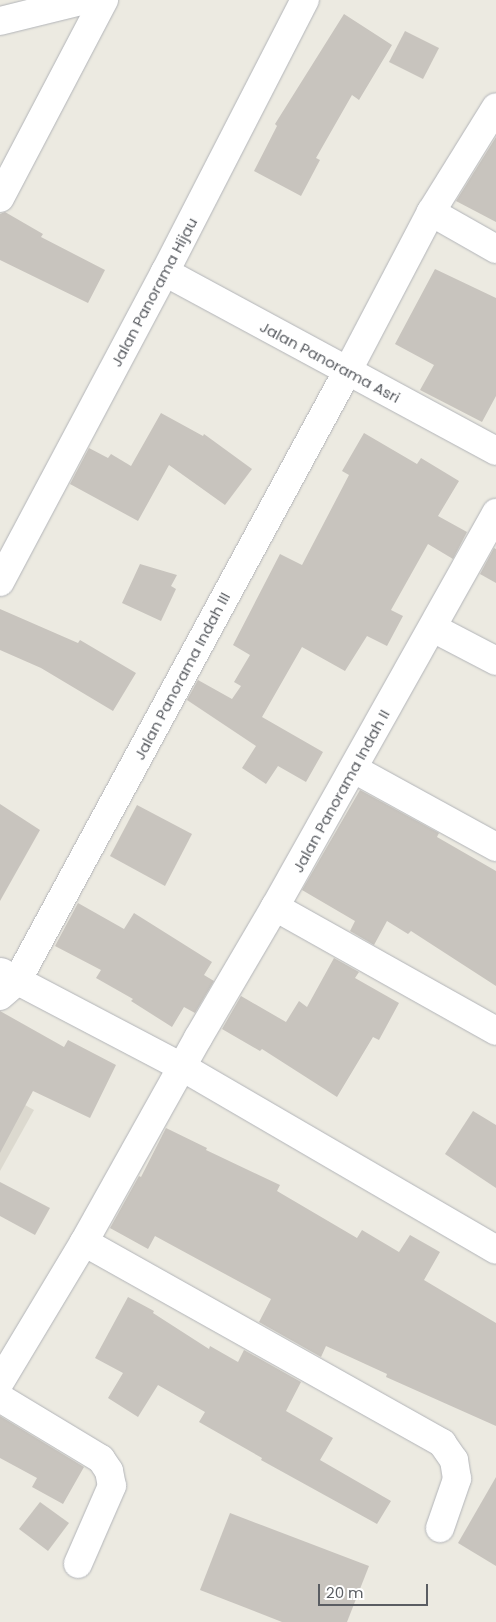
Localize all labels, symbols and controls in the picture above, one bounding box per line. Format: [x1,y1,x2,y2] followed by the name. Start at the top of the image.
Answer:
[107,214,201,370] street label: Jalan Panorama Hijau
[257,317,403,407] street label: Jalan Panorama Asri
[130,589,234,763] street label: Jalan Panorama Indah III
[289,706,393,876] street label: Jalan Panorama Indah II
[321,1574,431,1606] scale bar
[326,1582,364,1603] text: 20 m

